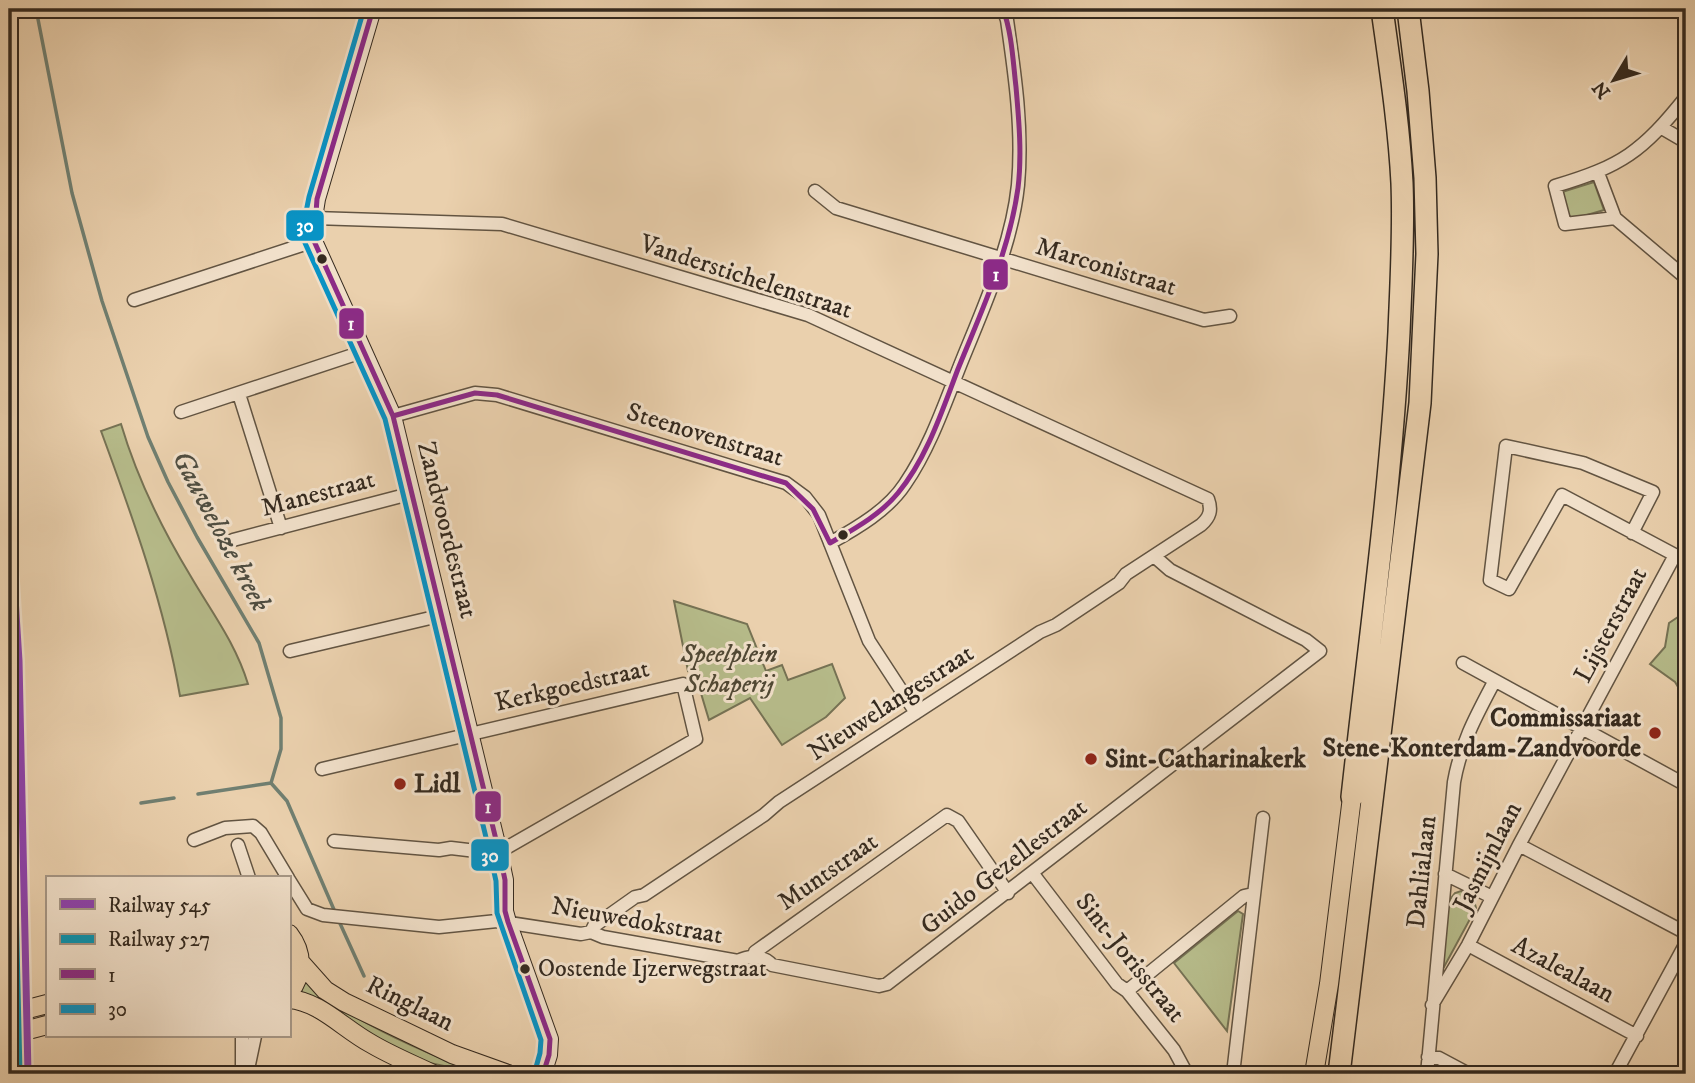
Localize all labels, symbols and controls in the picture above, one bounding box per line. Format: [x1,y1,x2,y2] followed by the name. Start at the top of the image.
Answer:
[1580,46,1650,116] north arrow
[1588,76,1616,103] text: N
[285,209,325,242] line badge: 30
[296,215,314,238] text: 30
[635,227,856,327] street label: Vanderstichelenstraat
[1032,230,1180,304] street label: Marconistraat
[315,252,329,266] unlabelled marker
[982,258,1009,291] line badge: 1
[993,264,1000,287] text: 1
[338,307,365,340] line badge: 1
[348,313,355,336] text: 1
[622,395,788,475] street label: Steenovenstraat
[409,438,485,622] street label: Zandvoordestraat
[164,444,278,618] water label: Gauweloze kreek
[258,463,378,525] street label: Manestraat
[836,528,850,542] unlabelled marker
[1567,562,1655,688] street label: Lijsterstraat
[802,637,980,769] street label: Nieuwelangestraat
[679,638,778,701] park label: Speelplein Schaperij
[492,652,652,720] street label: Kerkgoedstraat
[1323,702,1642,765] place label: Commissariaat Stene-Konterdam-Zandvoorde
[1647,725,1663,741] marker: Commissariaat Stene-Konterdam-Zandvoorde
[1105,743,1307,776] place label: Sint-Catharinakerk
[1083,751,1099,767] marker: Sint-Catharinakerk
[414,768,461,801] place label: Lidl
[392,776,408,792] marker: Lidl
[474,790,502,823] line badge: 1
[914,792,1094,942] street label: Guido Gezellestraat
[485,796,492,819] text: 1
[1445,796,1530,919] street label: Jasmijnlaan
[1400,814,1444,930] street label: Dahlialaan
[772,826,884,918] street label: Muntstraat
[470,838,510,872] line badge: 30
[481,845,499,868] text: 30
[46,876,290,1038] legend
[1068,887,1192,1029] street label: Sint-Jorisstraat
[549,890,725,952] street label: Nieuwedokstraat
[108,893,211,919] text: Railway 545
[108,927,210,953] text: Railway 527
[1506,929,1621,1011] street label: Azalealaan
[538,954,767,984] place label: Oostende Ijzerwegstraat
[518,962,532,976] marker: Oostende Ijzerwegstraat
[108,963,116,989] text: 1
[361,969,460,1040] street label: Ringlaan
[108,997,127,1023] text: 30

